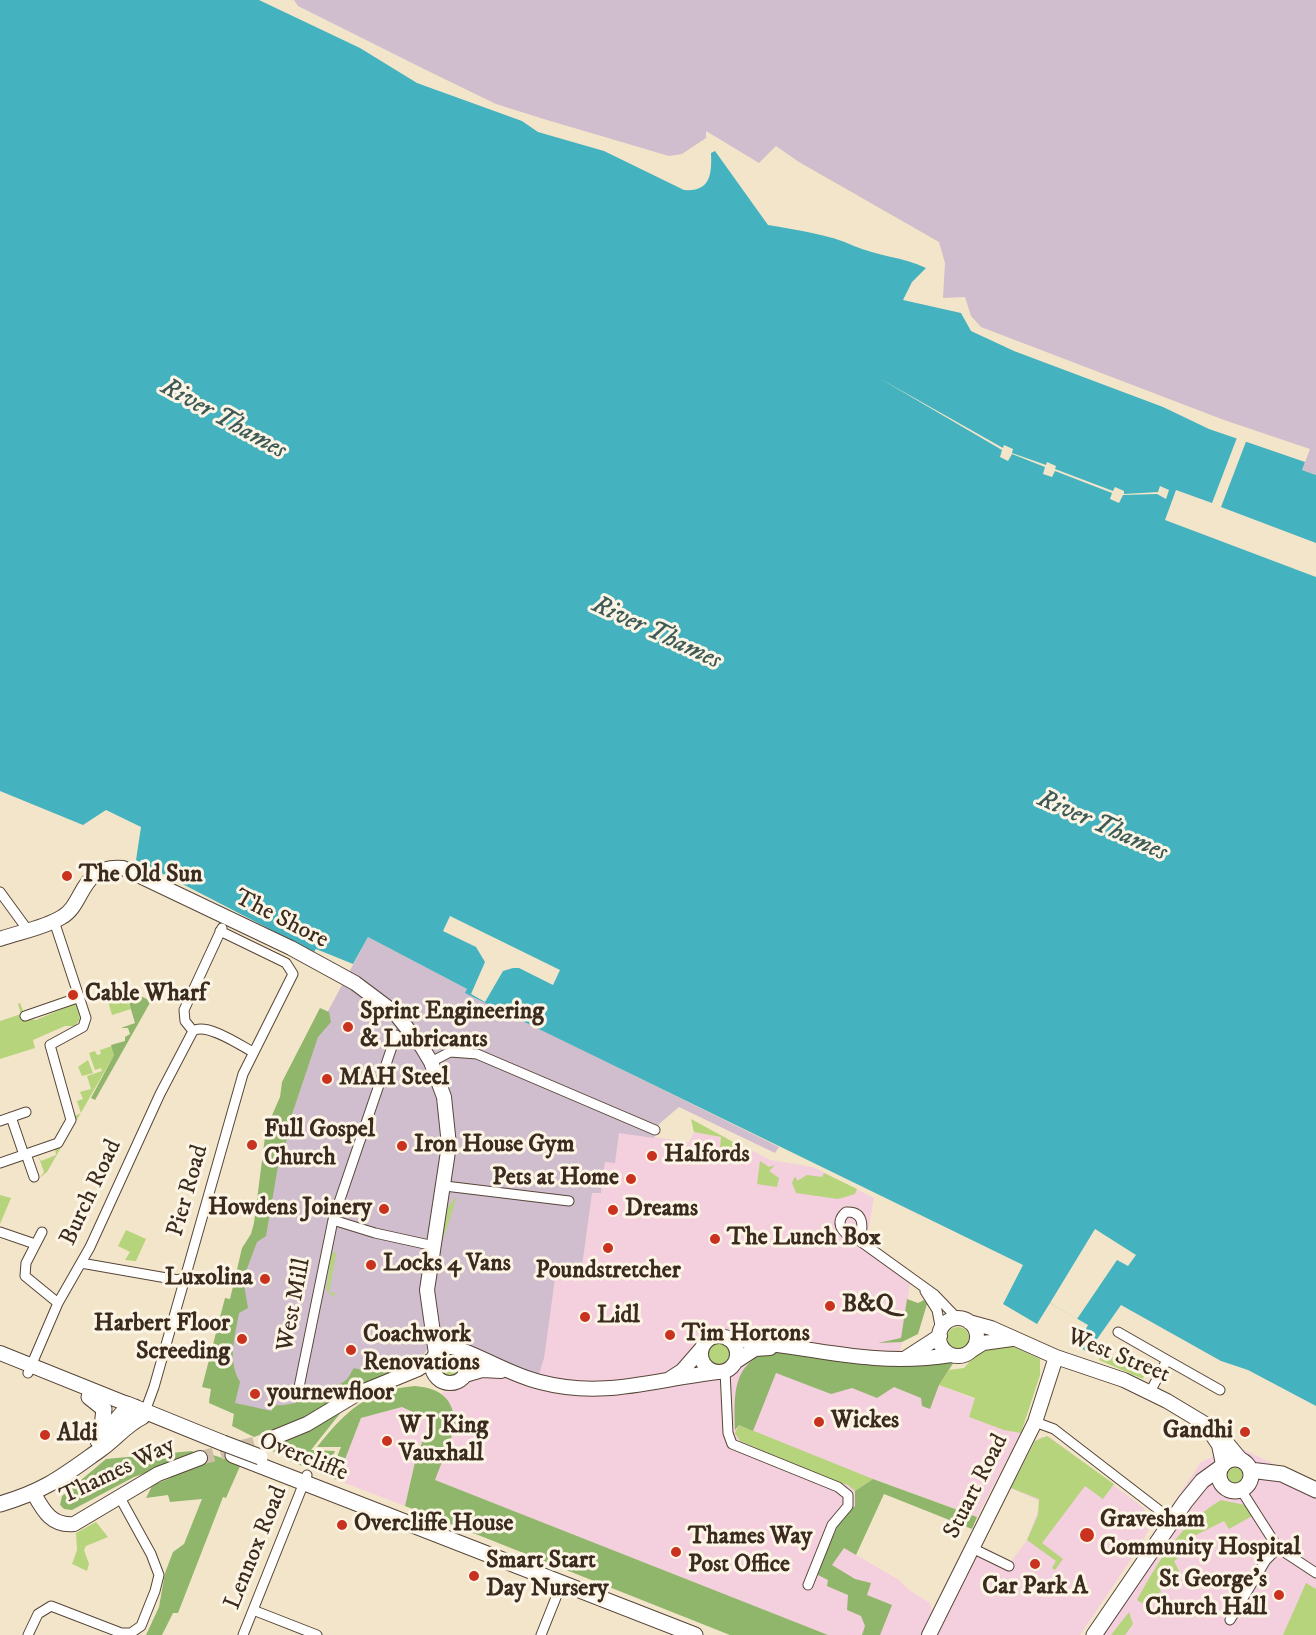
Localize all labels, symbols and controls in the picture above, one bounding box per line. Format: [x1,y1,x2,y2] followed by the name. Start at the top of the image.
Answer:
[155,373,291,467] water label: River Thames
[586,590,726,678] water label: River Thames
[1032,784,1172,870] water label: River Thames
[79,862,203,890] place label: The Old Sun
[60,869,74,883] marker: The Old Sun
[229,884,333,956] street label: The Shore
[85,981,207,1009] place label: Cable Wharf
[66,988,80,1002] marker: Cable Wharf
[360,999,544,1055] place label: Sprint Engineering & Lubricants
[341,1020,355,1034] marker: Sprint Engineering & Lubricants
[339,1065,449,1093] place label: MAH Steel
[320,1072,334,1086] marker: MAH Steel
[264,1117,375,1173] place label: Full Gospel Church
[414,1132,575,1160] place label: Iron House Gym
[55,1136,129,1250] street label: Burch Road
[245,1138,259,1152] marker: Full Gospel Church
[395,1139,409,1153] marker: Iron House Gym
[162,1142,216,1240] street label: Pier Road
[664,1142,750,1170] place label: Halfords
[645,1149,659,1163] marker: Halfords
[492,1165,619,1193] place label: Pets at Home
[624,1172,638,1186] marker: Pets at Home
[208,1195,372,1223] place label: Howdens Joinery
[625,1196,698,1224] place label: Dreams
[377,1202,391,1216] marker: Howdens Joinery
[606,1203,620,1217] marker: Dreams
[727,1225,881,1253] place label: The Lunch Box
[708,1232,722,1246] marker: The Lunch Box
[601,1241,615,1255] marker: Poundstretcher
[383,1251,511,1279] place label: Locks 4 Vans
[272,1256,318,1354] street label: West Mill
[364,1258,378,1272] marker: Locks 4 Vans
[535,1258,681,1286] place label: Poundstretcher
[165,1265,253,1293] place label: Luxolina
[258,1272,272,1286] marker: Luxolina
[842,1292,893,1320] place label: B&Q
[823,1299,837,1313] marker: B&Q
[597,1303,640,1331] place label: Lidl
[578,1310,592,1324] marker: Lidl
[94,1311,230,1367] place label: Harbert Floor Screeding
[682,1321,810,1349] place label: Tim Hortons
[363,1322,480,1378] place label: Coachwork Renovations
[1062,1323,1174,1391] street label: West Street
[663,1328,677,1342] marker: Tim Hortons
[235,1332,249,1346] marker: Harbert Floor Screeding
[344,1343,358,1357] marker: Coachwork Renovations
[267,1380,394,1408] place label: yournewfloor
[248,1387,262,1401] marker: yournewfloor
[831,1408,899,1436] place label: Wickes
[399,1413,488,1469] place label: W J King Vauxhall
[812,1415,826,1429] marker: Wickes
[1163,1418,1233,1446] place label: Gandhi
[57,1421,98,1449] place label: Aldi
[1238,1425,1252,1439] marker: Gandhi
[254,1427,352,1489] street label: Overcliffe
[38,1428,52,1442] marker: Aldi
[938,1430,1016,1544] street label: Stuart Road
[56,1432,180,1512] street label: Thames Way
[380,1434,394,1448] marker: W J King Vauxhall
[219,1482,295,1614] street label: Lennox Road
[1100,1507,1301,1563] place label: Gravesham Community Hospital
[354,1511,513,1539] place label: Overcliffe House
[335,1518,349,1532] marker: Overcliffe House
[688,1524,812,1580] place label: Thames Way Post Office
[1078,1526,1096,1544] marker: Gravesham Community Hospital
[669,1545,683,1559] marker: Thames Way Post Office
[486,1548,608,1604] place label: Smart Start Day Nursery
[1028,1557,1042,1571] marker: Car Park A
[1145,1567,1267,1623] place label: St George's Church Hall
[467,1569,481,1583] marker: Smart Start Day Nursery
[982,1574,1088,1602] place label: Car Park A
[1272,1588,1286,1602] marker: St George's Church Hall

